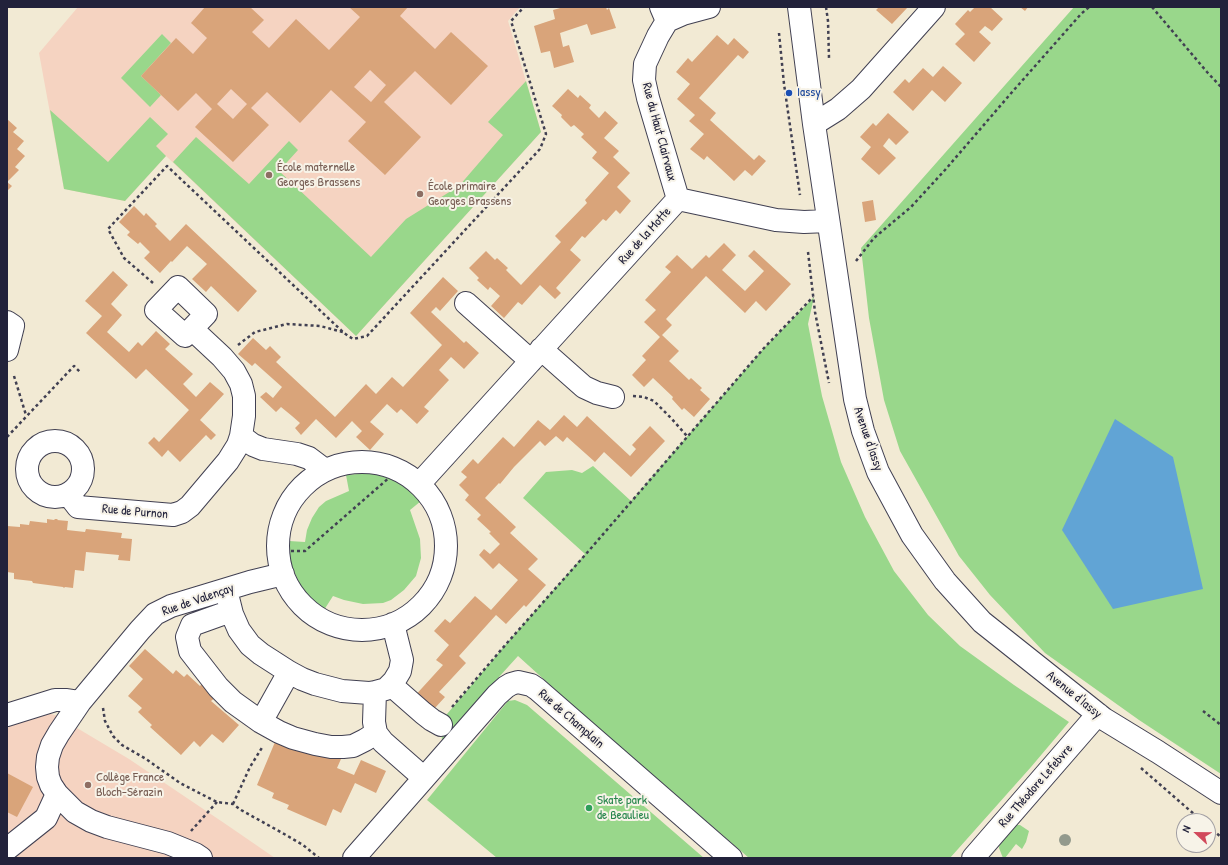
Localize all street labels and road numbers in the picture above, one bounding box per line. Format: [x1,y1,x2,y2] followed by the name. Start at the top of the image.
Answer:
[638,81,680,183] street label: Rue du Haut Clairvaux
[615,204,675,268] street label: Rue de la Motte
[850,405,886,473] street label: Avenue d'Iassy
[101,501,169,523] street label: Rue de Purnon
[160,580,236,620] street label: Rue de Valençay
[1043,668,1105,722] street label: Avenue d'Iassy
[535,686,607,752] street label: Rue de Champlain
[996,741,1076,831] street label: Rue Théodore Lefebvre

